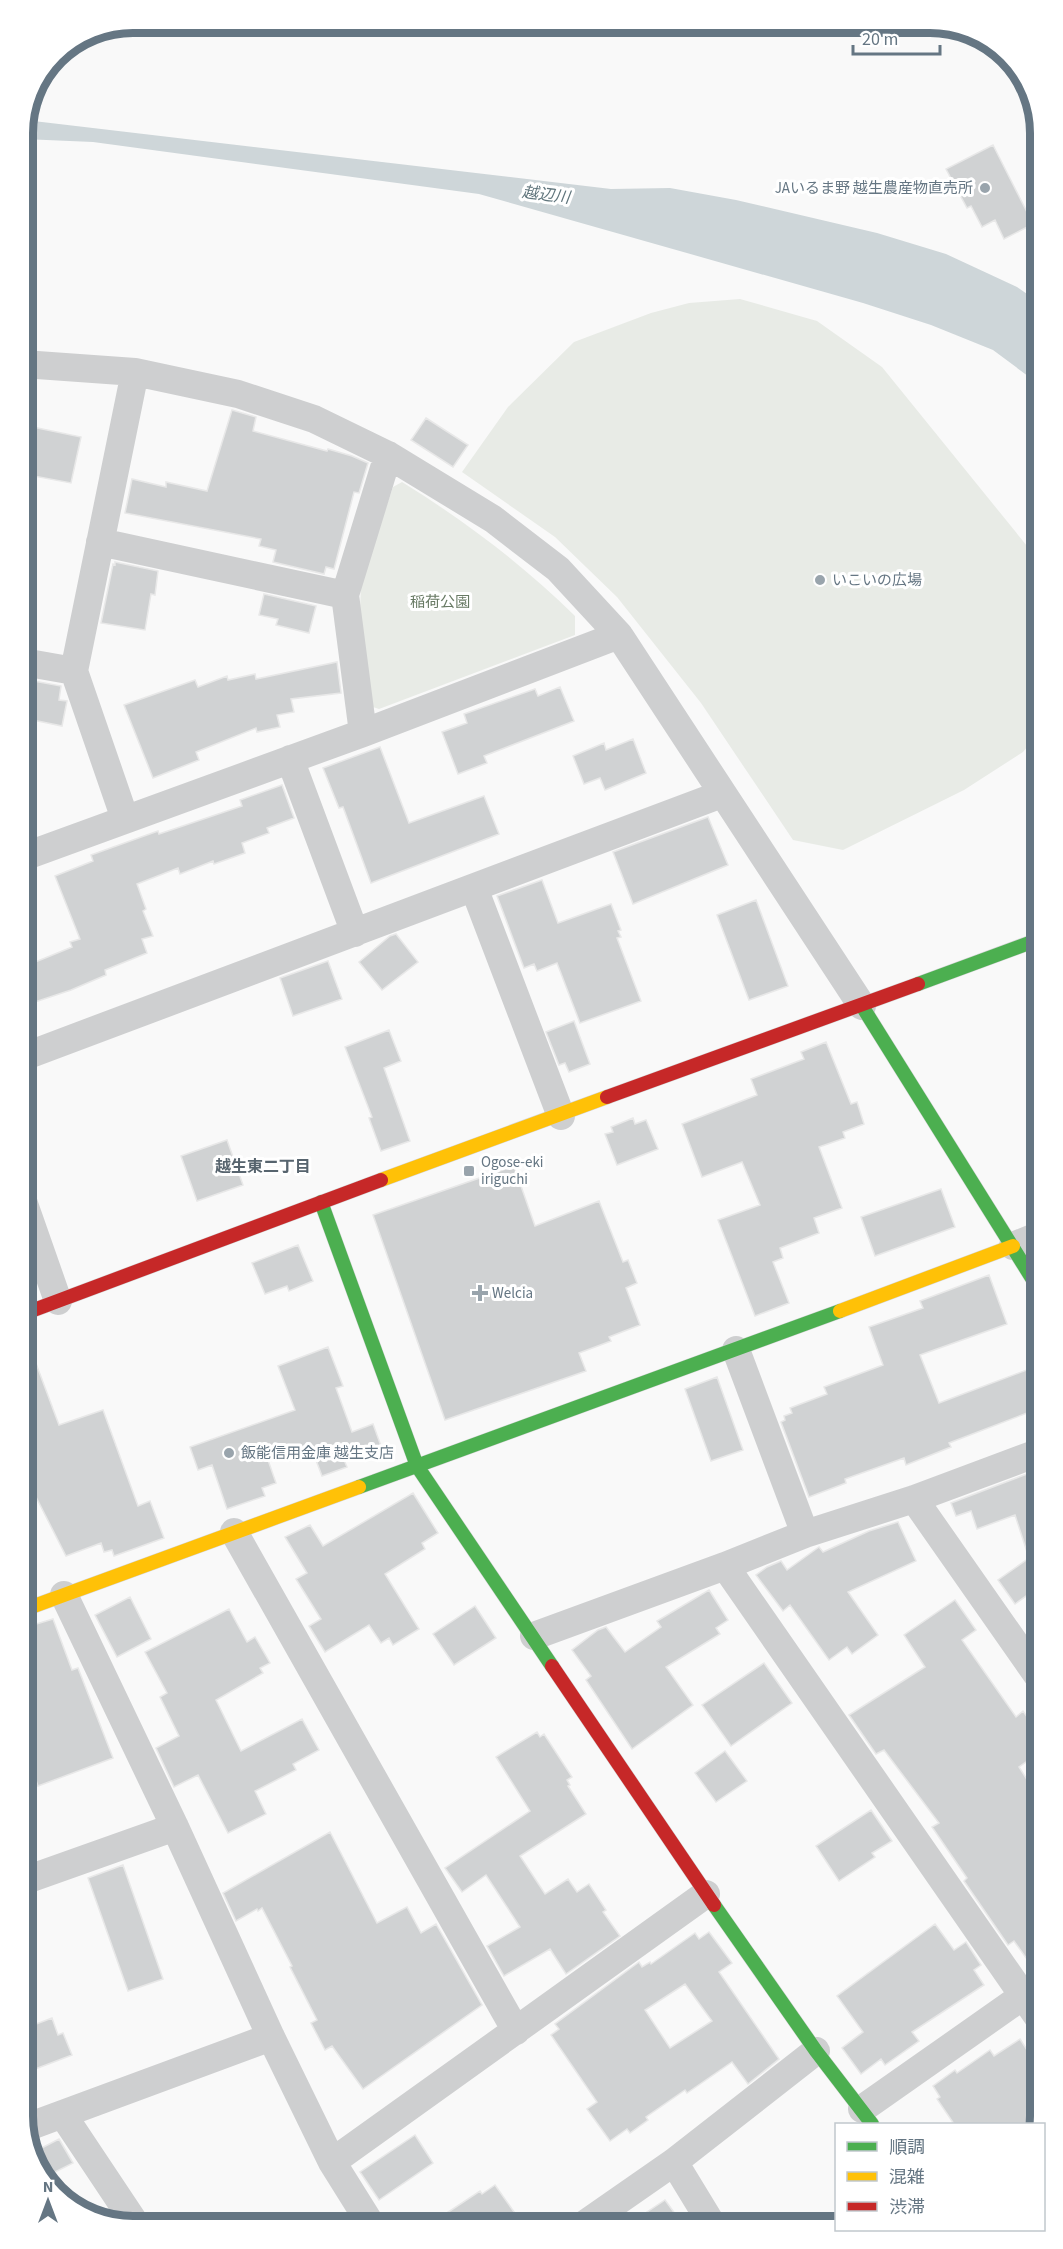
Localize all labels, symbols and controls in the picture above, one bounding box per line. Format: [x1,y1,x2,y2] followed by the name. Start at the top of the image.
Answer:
[853,18,940,56] scale bar
[862,27,898,52] text: 20 m
[775,178,973,199] place label: JAいるま野 越生農産物直売所
[521,181,573,209] water label: 越辺川
[978,181,992,195] marker: JAいるま野 越生農産物直売所
[832,570,922,591] place label: いこいの広場
[813,573,827,587] marker: いこいの広場
[410,592,470,613] park label: 稲荷公園
[481,1152,544,1190] place label: Ogose-eki iriguchi
[215,1156,311,1178] district label: 越生東二丁目
[462,1164,476,1178] marker: Ogose-eki iriguchi
[492,1283,533,1304] place label: Welcia
[473,1286,487,1300] marker: Welcia
[241,1443,394,1464] place label: 飯能信用金庫 越生支店
[222,1446,236,1460] marker: 飯能信用金庫 越生支店
[835,2123,1045,2231] legend
[889,2135,925,2160] text: 順調
[889,2165,925,2190] text: 混雑
[18,2171,78,2231] north arrow
[43,2176,53,2198] text: N
[889,2195,925,2220] text: 渋滞

